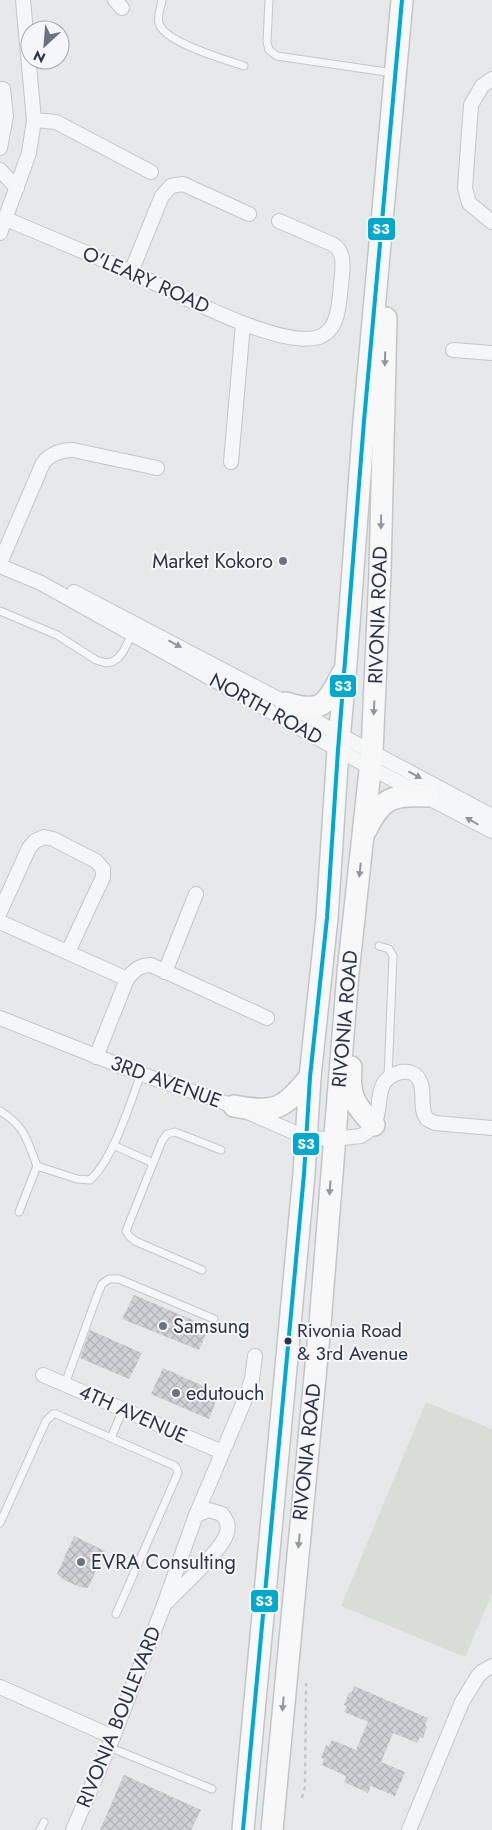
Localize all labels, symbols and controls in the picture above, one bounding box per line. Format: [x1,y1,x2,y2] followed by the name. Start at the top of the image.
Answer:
[20,20,70,70] north arrow
[30,45,49,68] text: N
[367,217,396,241] line badge: S3
[372,219,390,239] text: S3
[78,239,214,321] street label: O'LEARY ROAD
[381,352,389,368] one-way arrow
[377,514,385,530] one-way arrow
[361,546,395,684] street label: RIVONIA ROAD
[152,547,273,576] place label: Market Kokoro
[277,555,289,567] marker: Market Kokoro
[167,640,182,648] one-way arrow
[204,666,328,752] street label: NORTH ROAD
[329,674,357,698] line badge: S3
[334,676,352,696] text: S3
[370,700,378,716] one-way arrow
[408,771,422,780] one-way arrow
[466,816,479,825] one-way arrow
[356,862,364,878] one-way arrow
[325,949,365,1089] street label: RIVONIA ROAD
[106,1049,226,1115] street label: 3RD AVENUE
[292,1132,320,1156] line badge: S3
[297,1134,315,1154] text: S3
[326,1180,334,1196] one-way arrow
[173,1312,250,1341] place label: Samsung
[297,1317,408,1367] place label: Rivonia Road & 3rd Avenue
[157,1320,169,1332] marker: Samsung
[283,1336,293,1346] marker: Rivonia Road & 3rd Avenue
[74,1377,192,1451] street label: 4TH AVENUE
[186,1379,264,1408] place label: edutouch
[285,1382,329,1522] street label: RIVONIA ROAD
[170,1387,182,1399] marker: edutouch
[294,1533,302,1549] one-way arrow
[91,1548,236,1577] place label: EVRA Consulting
[75,1556,87,1568] marker: EVRA Consulting
[250,1589,279,1613] line badge: S3
[255,1591,273,1611] text: S3
[69,1622,169,1812] street label: RIVONIA BOULEVARD
[279,1697,287,1713] one-way arrow

